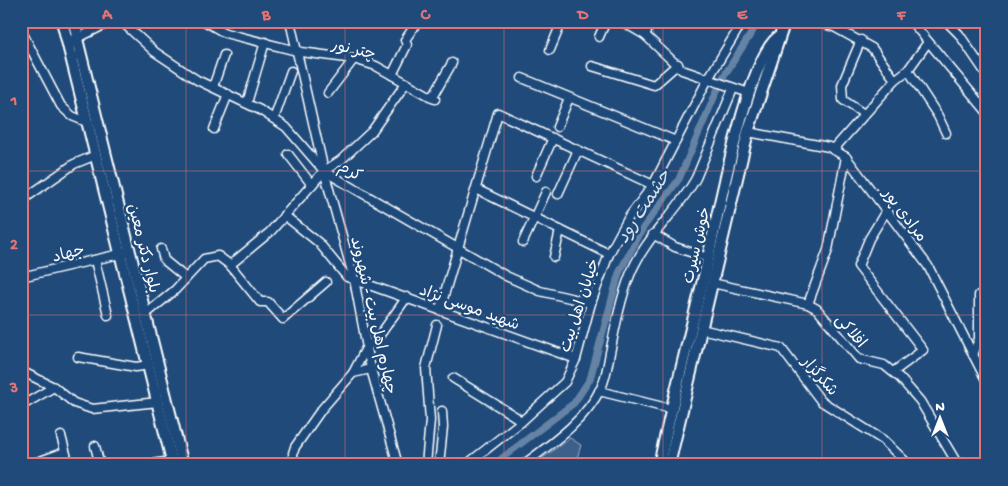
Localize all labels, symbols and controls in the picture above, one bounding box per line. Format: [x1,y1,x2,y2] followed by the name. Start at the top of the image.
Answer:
[101,7,113,26] text: A
[261,7,271,26] text: B
[420,7,431,26] text: C
[576,7,589,26] text: D
[737,7,748,26] text: E
[896,7,907,26] text: F
[328,37,377,66] street label: چتر نور
[10,93,17,112] text: 1
[334,159,365,187] street label: کرم
[614,166,677,248] water label: حشمت رود
[876,184,929,247] street label: مرادی پور
[121,202,162,296] street label: بلوار دکتر معین
[680,206,716,286] street label: خوش سیرت
[344,235,399,397] street label: چهارم اهل بیت - شهروند
[10,237,18,256] text: 2
[51,242,87,269] street label: جهاد
[557,257,605,355] street label: خیابان اهل بیت
[416,282,521,336] street label: شهید موسی نژاد
[830,311,869,353] street label: افلاکی
[795,350,843,401] street label: شکرگزار
[9,380,18,399] text: 3
[916,394,966,444] north arrow
[935,399,945,416] text: N

